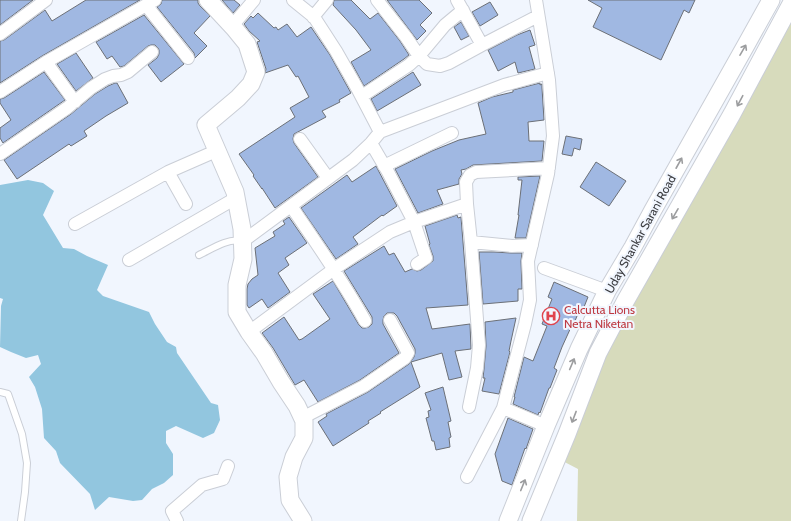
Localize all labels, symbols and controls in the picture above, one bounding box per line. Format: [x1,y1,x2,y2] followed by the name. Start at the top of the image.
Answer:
[740,44,748,56] one-way arrow
[735,94,743,106] one-way arrow
[676,157,684,169] one-way arrow
[601,172,679,296] street label: Uday Shankar Sarani Road
[671,207,679,219] one-way arrow
[564,302,635,331] place label: Calcutta Lions Netra Niketan
[541,306,561,326] hospital icon: Calcutta Lions Netra Niketan
[569,359,576,371] one-way arrow
[569,411,577,423] one-way arrow
[519,479,527,491] one-way arrow

